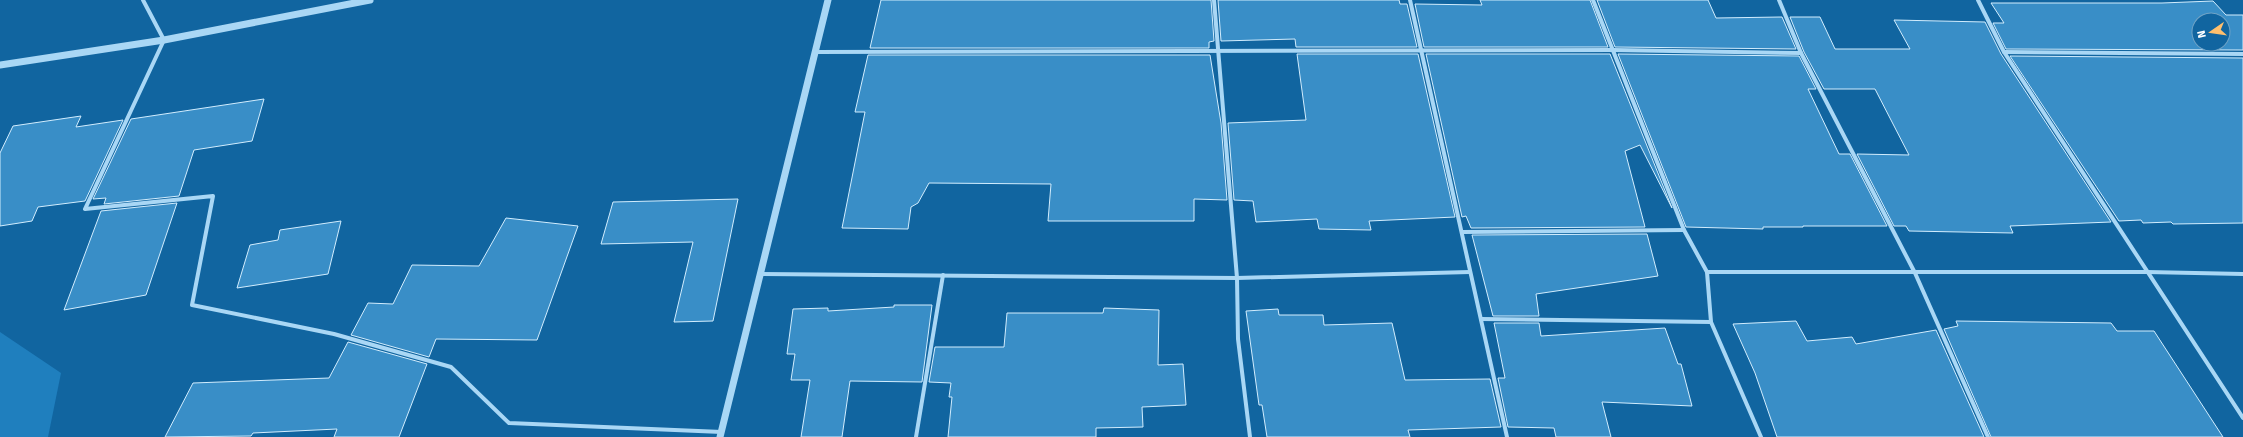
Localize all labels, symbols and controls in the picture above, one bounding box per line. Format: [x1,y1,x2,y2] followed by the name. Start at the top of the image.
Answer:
[2191,12,2231,52] north arrow
[2195,29,2209,39] text: N

